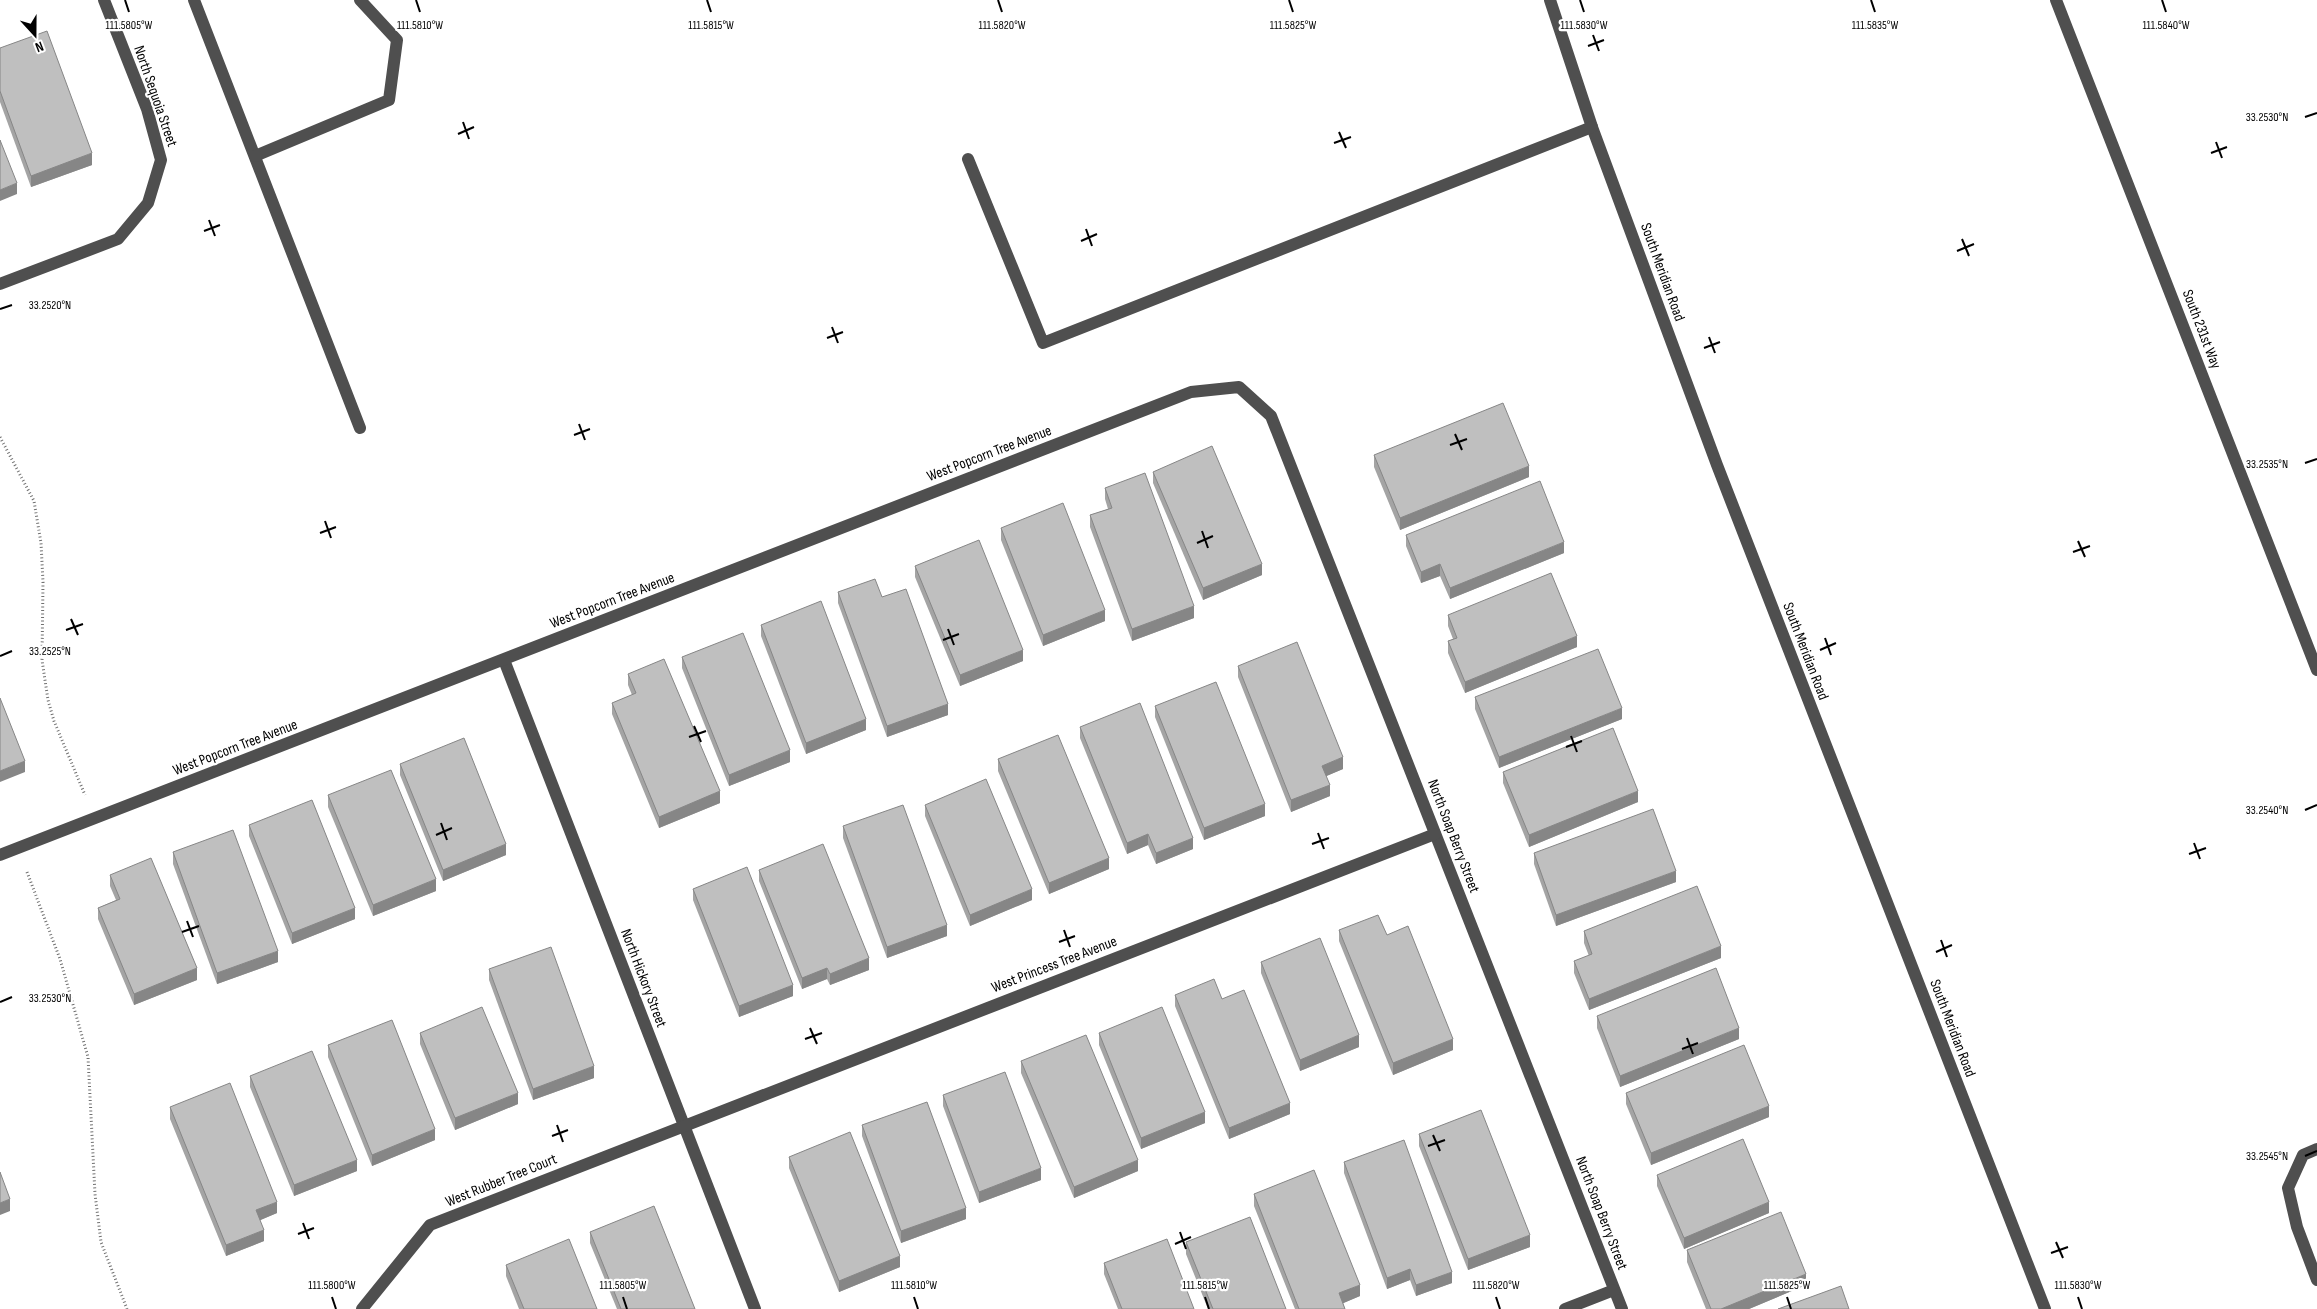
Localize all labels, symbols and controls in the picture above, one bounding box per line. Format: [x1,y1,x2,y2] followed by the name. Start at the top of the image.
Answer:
[10,10,60,60] north arrow
[106,18,153,33] text: 111.5805°W
[397,18,443,33] text: 111.5810°W
[688,18,734,33] text: 111.5815°W
[978,18,1026,33] text: 111.5820°W
[1270,18,1316,33] text: 111.5825°W
[1561,18,1608,33] text: 111.5830°W
[1852,18,1898,33] text: 111.5835°W
[2142,18,2190,33] text: 111.5840°W
[33,37,46,56] text: N
[129,43,182,150] street label: North Sequoia Street
[2246,110,2288,125] text: 33.2530°N
[1636,221,1689,324] street label: South Meridian Road
[2178,287,2225,372] street label: South 231st Way
[29,298,71,313] text: 33.2520°N
[924,421,1054,486] street label: West Popcorn Tree Avenue
[2246,457,2288,472] text: 33.2535°N
[547,568,677,633] street label: West Popcorn Tree Avenue
[1778,600,1833,703] street label: South Meridian Road
[29,644,71,659] text: 33.2525°N
[170,715,300,780] street label: West Popcorn Tree Avenue
[1423,777,1484,896] street label: North Soap Berry Street
[2246,803,2288,818] text: 33.2540°N
[616,926,671,1031] street label: North Hickory Street
[989,932,1120,997] street label: West Princess Tree Avenue
[1925,977,1980,1080] street label: South Meridian Road
[29,991,71,1006] text: 33.2530°N
[443,1149,560,1211] street label: West Rubber Tree Court
[2246,1149,2288,1164] text: 33.2545°N
[1571,1154,1632,1273] street label: North Soap Berry Street
[308,1278,356,1293] text: 111.5800°W
[600,1278,647,1293] text: 111.5805°W
[891,1278,937,1293] text: 111.5810°W
[1182,1278,1228,1293] text: 111.5815°W
[1472,1278,1520,1293] text: 111.5820°W
[1764,1278,1810,1293] text: 111.5825°W
[2055,1278,2102,1293] text: 111.5830°W

